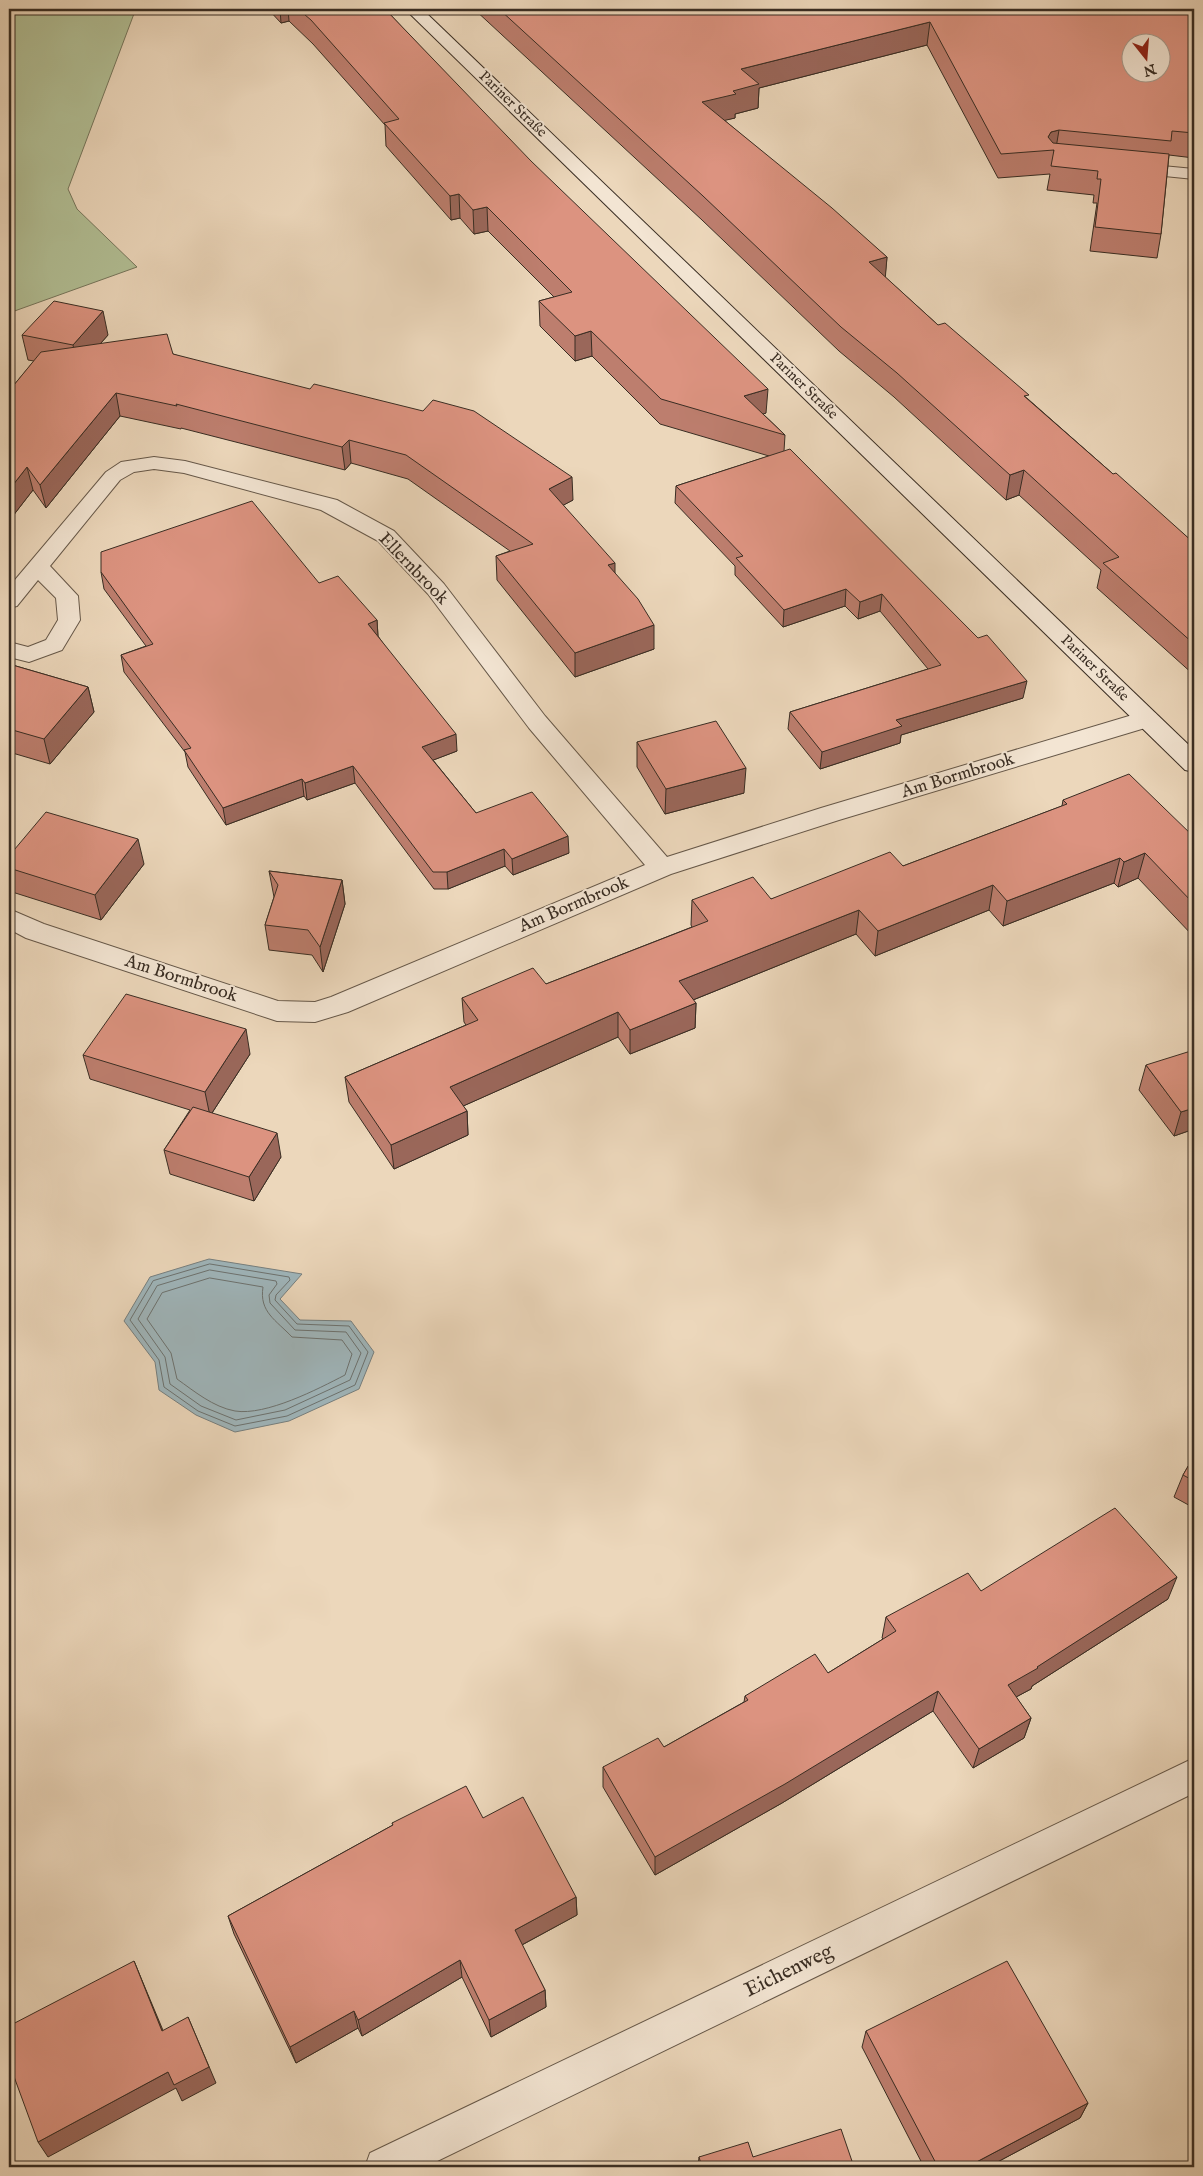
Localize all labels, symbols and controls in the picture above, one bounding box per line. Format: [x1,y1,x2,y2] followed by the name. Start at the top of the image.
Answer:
[1120,32,1170,82] north arrow
[1141,59,1159,80] text: N
[475,67,551,141] street label: Pariner Straße
[766,349,842,423] street label: Pariner Straße
[373,528,453,610] street label: Ellernbrook
[1057,631,1133,705] street label: Pariner Straße
[898,748,1018,804] street label: Am Bormbrook
[515,871,633,939] street label: Am Bormbrook
[121,950,241,1008] street label: Am Bormbrook
[740,1938,838,2004] street label: Eichenweg

